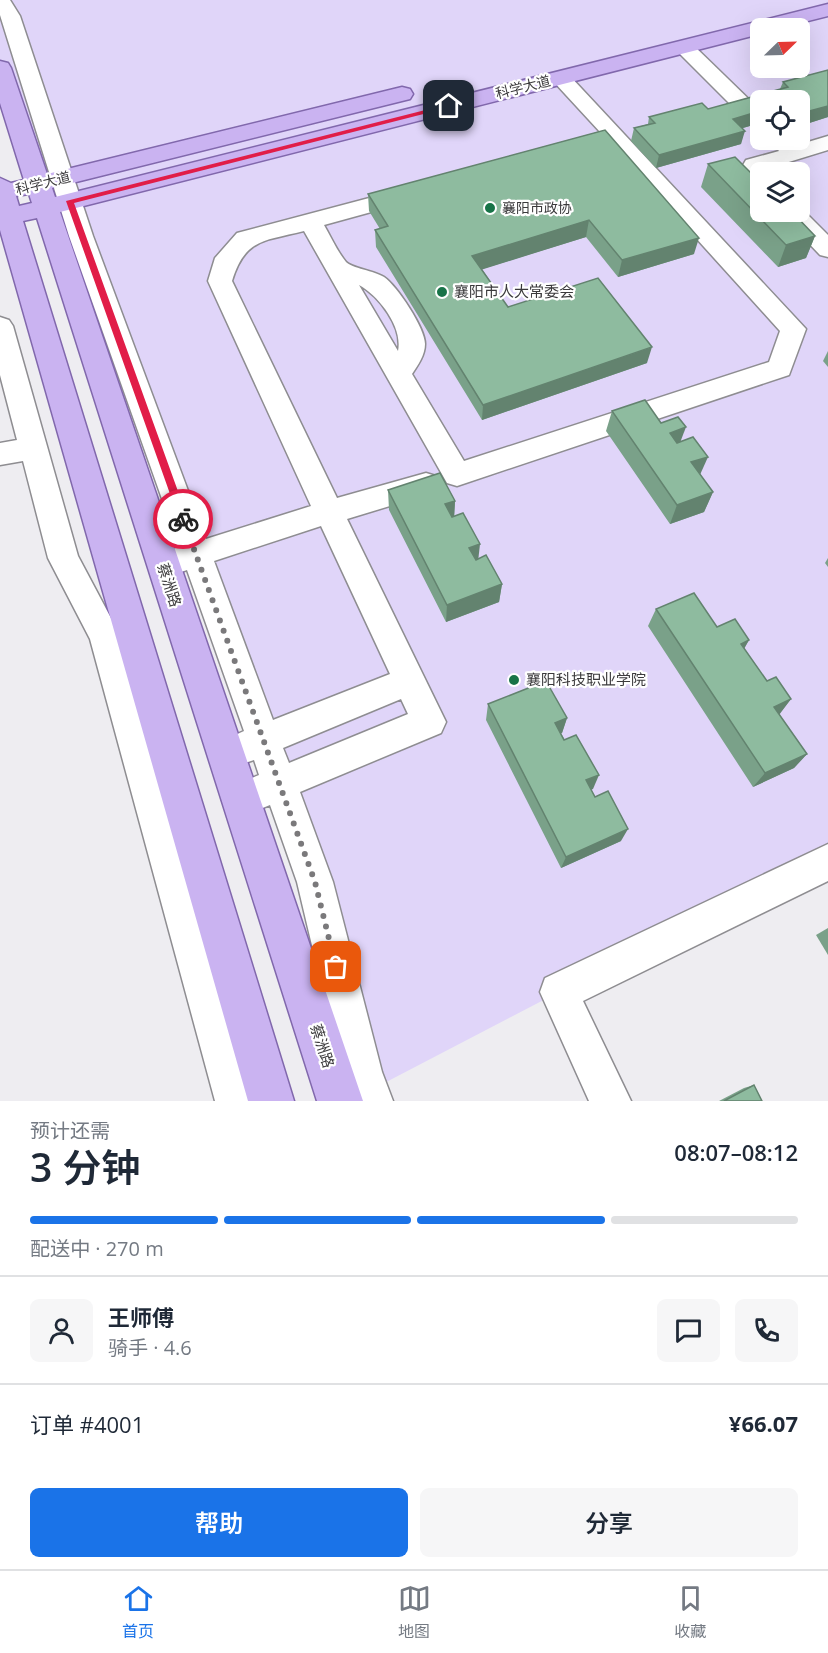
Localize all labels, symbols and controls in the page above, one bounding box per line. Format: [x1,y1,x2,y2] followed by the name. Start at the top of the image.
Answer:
[750,18,810,78] north arrow
[750,18,810,222] map controls
[493,71,552,103] street label: 科学大道
[423,80,474,131] pin
[432,89,465,122] icon: home
[750,90,810,150] button: locate
[750,162,810,222] button: layers
[13,167,72,199] street label: 科学大道
[502,198,572,217] place label: 襄阳市政协
[483,201,497,215] marker: 襄阳市政协
[454,281,574,301] place label: 襄阳市人大常委会
[435,285,449,299] marker: 襄阳市人大常委会
[153,489,213,549] courier
[167,503,200,536] icon: bike
[153,560,186,609] street label: 蔡洲路
[526,669,646,689] place label: 襄阳科技职业学院
[507,673,521,687] marker: 襄阳科技职业学院
[310,941,361,992] pin
[319,950,352,983] icon: bag
[306,1021,339,1070] street label: 蔡洲路
[30,1117,110,1144] text: 预计还需
[674,1137,798,1167] text: 08:07–08:12
[30,1140,140,1193] text: 3 分钟
[30,1235,164,1262] text: 配送中 · 270 m
[30,1299,93,1362] button: person
[657,1299,720,1362] button: chat
[735,1299,798,1362] button: phone
[108,1302,174,1332] text: 王师傅
[108,1334,192,1361] text: 骑手 · 4.6
[729,1408,798,1438] text: ¥66.07
[30,1409,144,1439] text: 订单 #4001
[30,1488,408,1557] button: 帮助
[420,1488,798,1557] button: 分享
[122,1582,155,1642] tab: 首页
[398,1582,431,1642] tab: 地图
[674,1582,707,1642] tab: 收藏

